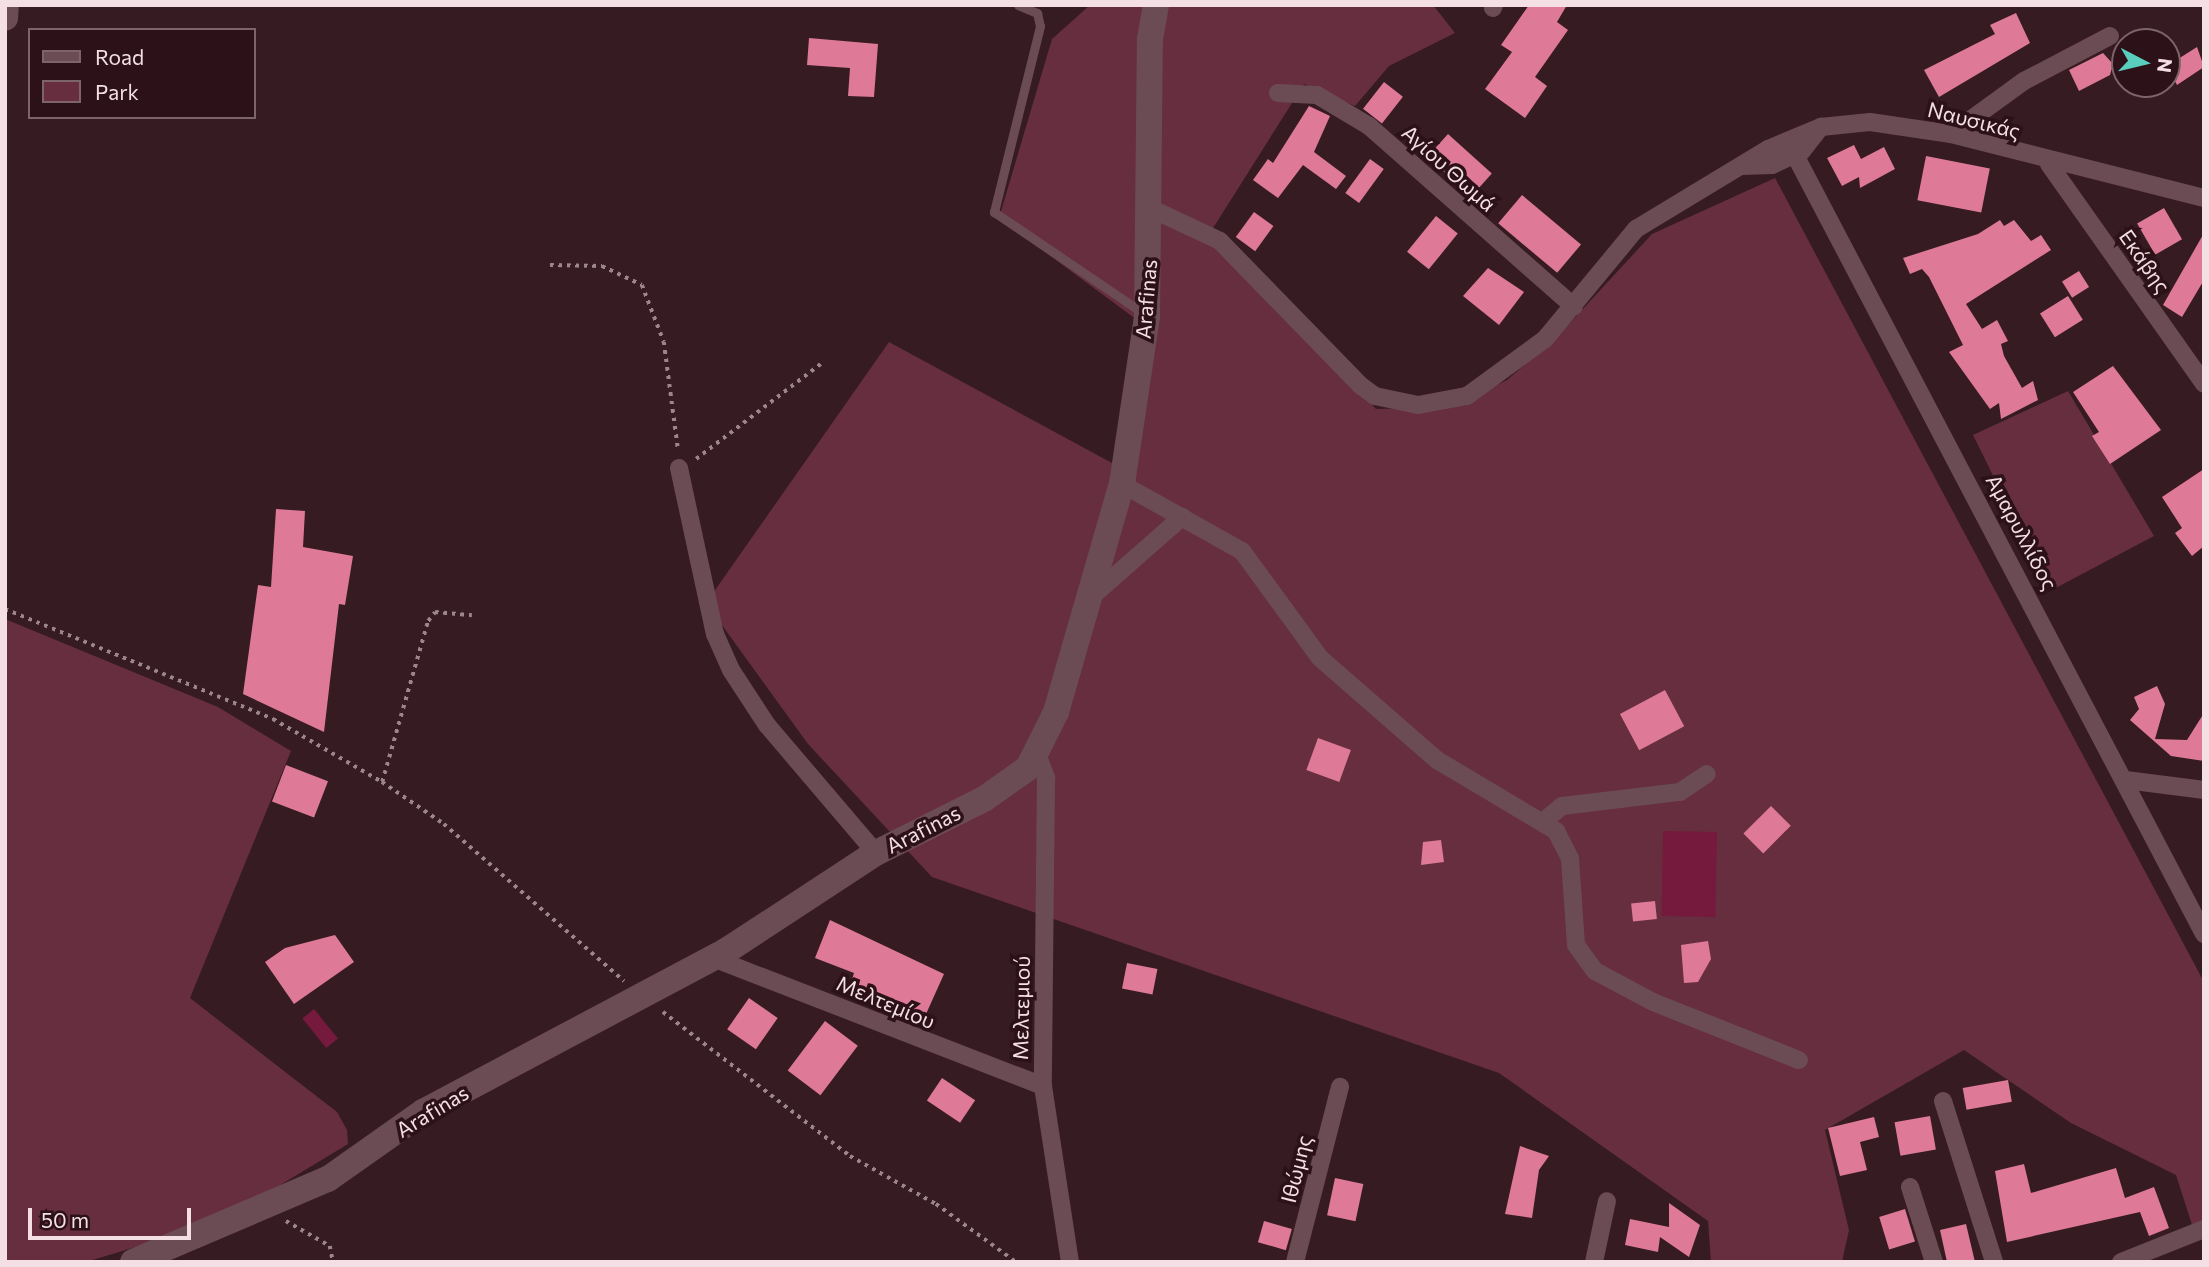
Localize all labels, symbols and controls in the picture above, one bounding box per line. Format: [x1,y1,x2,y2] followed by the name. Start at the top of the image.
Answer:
[28,28,256,119] legend
[2111,28,2181,98] north arrow
[95,44,144,69] text: Road
[2153,57,2178,74] text: N
[95,79,139,104] text: Park
[1925,96,2023,144] street label: Ναυσικάς
[1397,119,1501,217] street label: Αγίου Θωμά
[2114,225,2176,297] street label: Εκάβης
[1130,258,1162,340] street label: Arafinas
[1981,470,2063,594] street label: Αμαρυλλίδος
[882,800,964,858] street label: Arafinas
[1007,956,1035,1060] street label: Μελτεμιού
[833,970,939,1034] street label: Μελτεμίου
[391,1080,473,1142] street label: Arafinas
[1275,1133,1317,1205] street label: Ιθώμης
[32,1194,194,1238] scale bar
[41,1207,89,1232] text: 50 m

